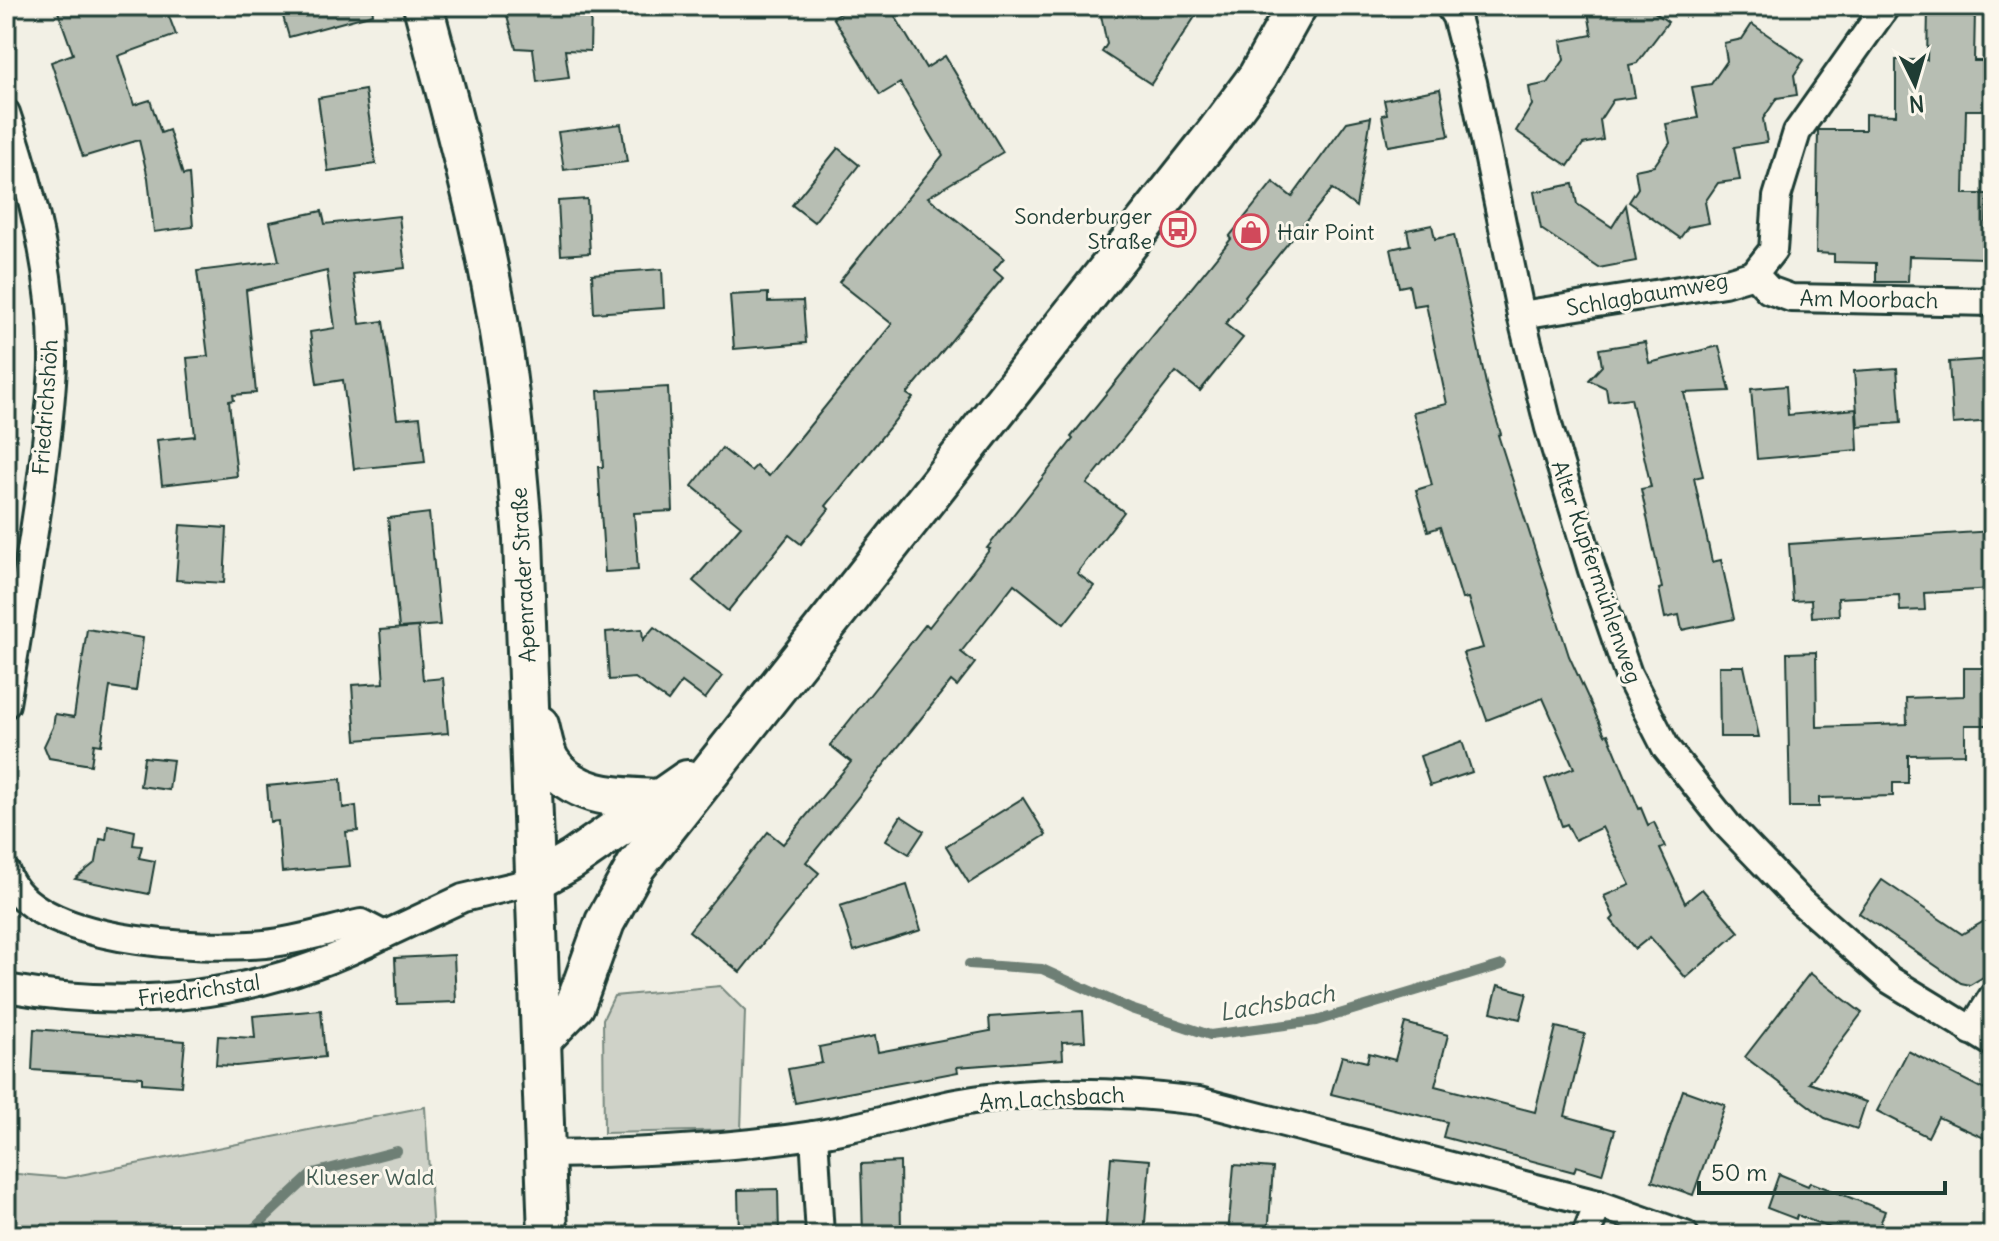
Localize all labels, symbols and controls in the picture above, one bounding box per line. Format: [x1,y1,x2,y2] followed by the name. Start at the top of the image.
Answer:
[1875,44,1955,124] north arrow
[1908,89,1926,119] text: N
[1014,202,1152,255] place label: Sonderburger Straße
[1159,210,1197,248] bus stop icon: Sonderburger Straße
[1232,213,1270,251] shop icon: Hair Point
[1277,218,1375,246] place label: Hair Point
[1564,266,1730,322] street label: Schlagbaumweg
[1800,284,1938,314] street label: Am Moorbach
[26,338,64,476] street label: Friedrichshöh
[1546,457,1648,687] street label: Alter Kupfermühlenweg
[504,487,542,663] street label: Apenrader Straße
[136,968,262,1012] street label: Friedrichstal
[1217,977,1338,1027] water label: Lachsbach
[979,1080,1125,1116] street label: Am Lachsbach
[1699,1145,1945,1195] scale bar
[1711,1157,1767,1187] text: 50 m
[306,1163,435,1191] park label: Klueser Wald

